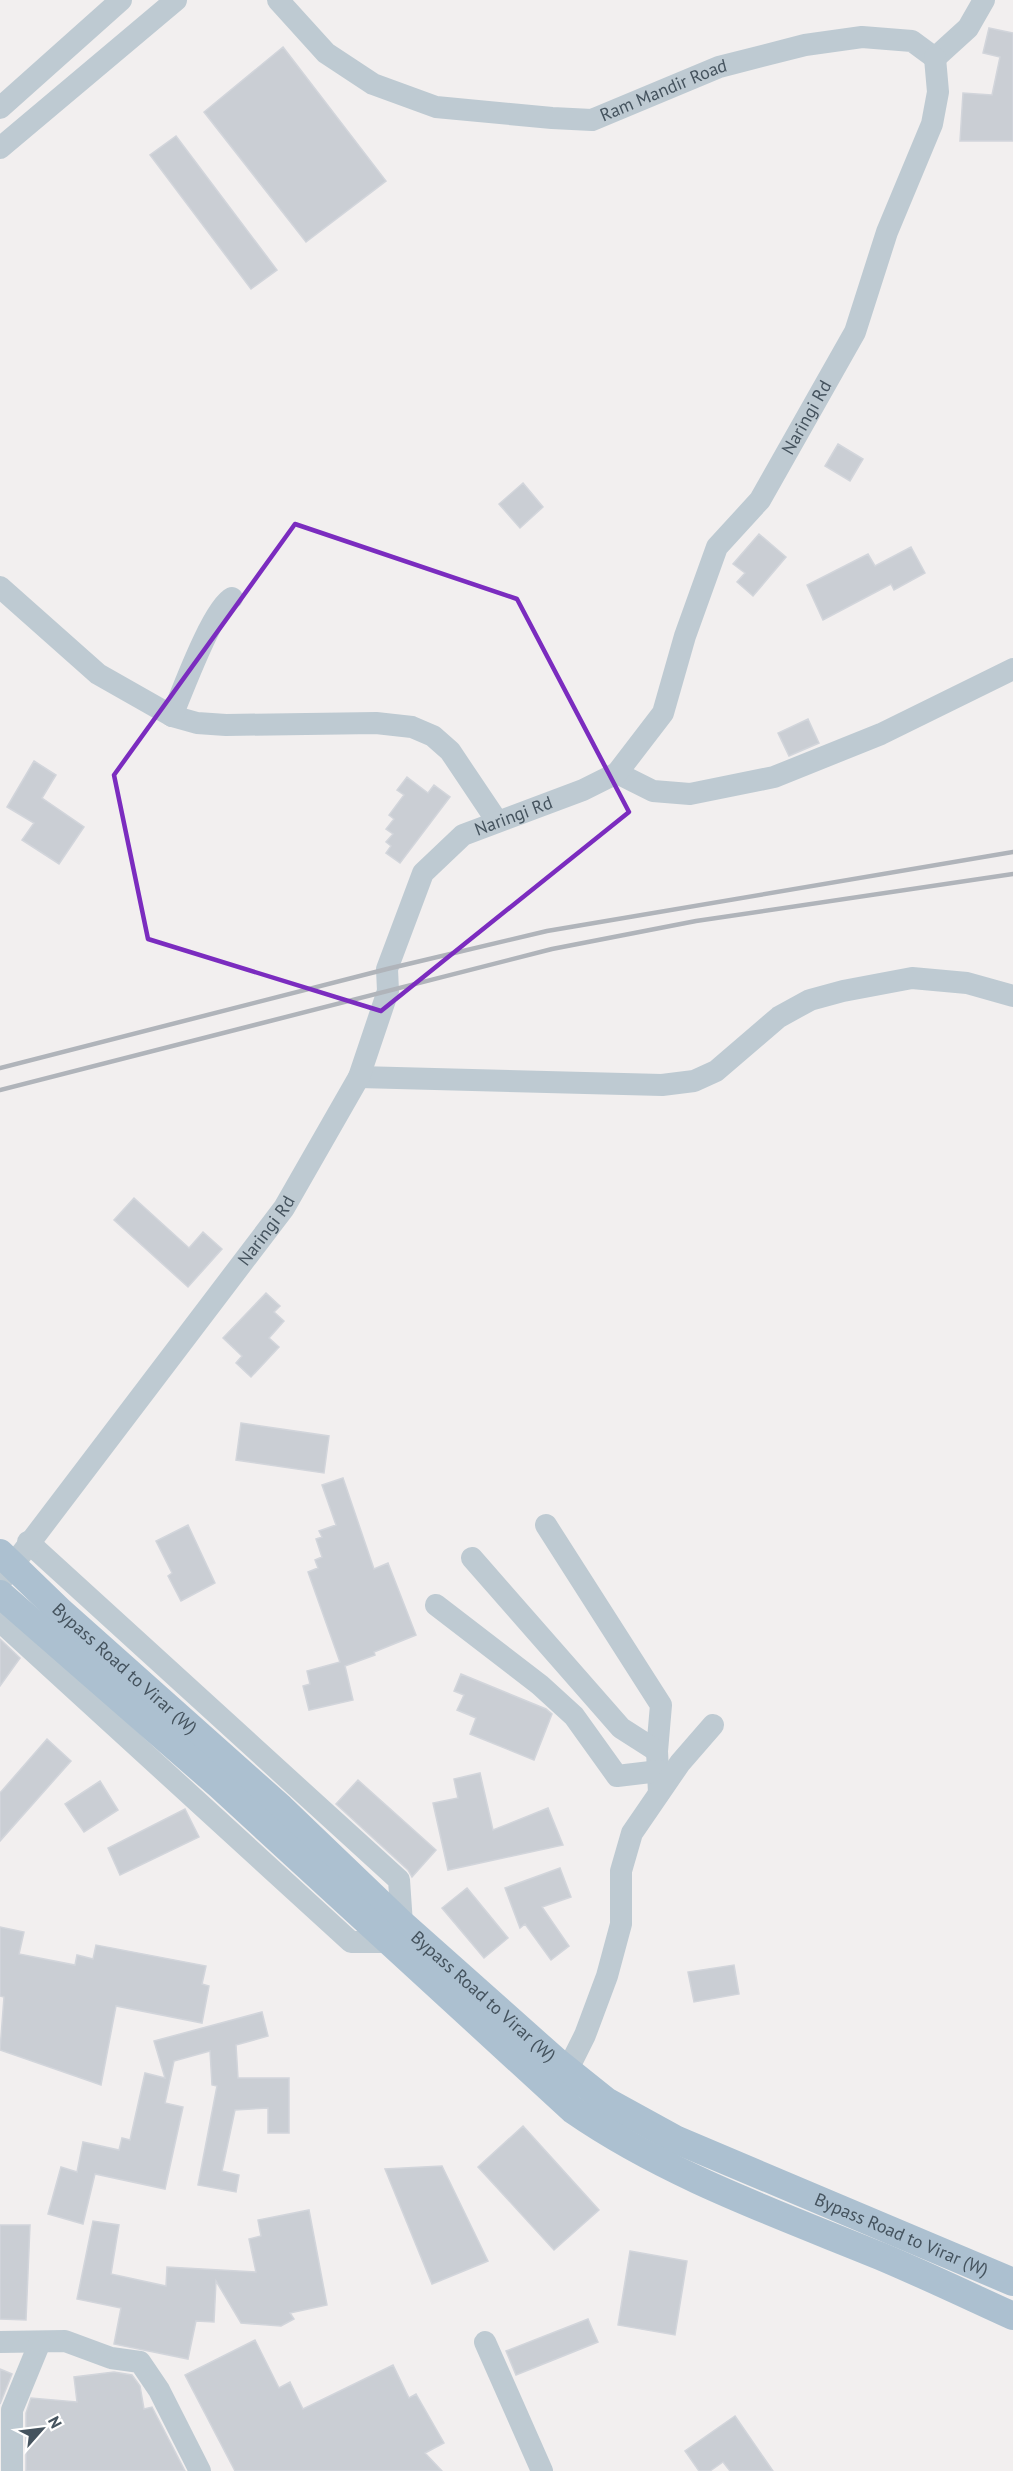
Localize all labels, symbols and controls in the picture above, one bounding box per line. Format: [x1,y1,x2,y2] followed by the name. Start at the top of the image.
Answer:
[596,53,729,126] street label: Ram Mandir Road
[776,376,836,458] street label: Naringi Rd
[471,790,556,841] street label: Naringi Rd
[232,1191,300,1270] street label: Naringi Rd
[48,1598,202,1739] street label: Bypass Road to Virar (W)
[406,1925,561,2067] street label: Bypass Road to Virar (W)
[811,2188,992,2281] street label: Bypass Road to Virar (W)
[12,2399,72,2459] north arrow
[44,2413,67,2431] text: N

